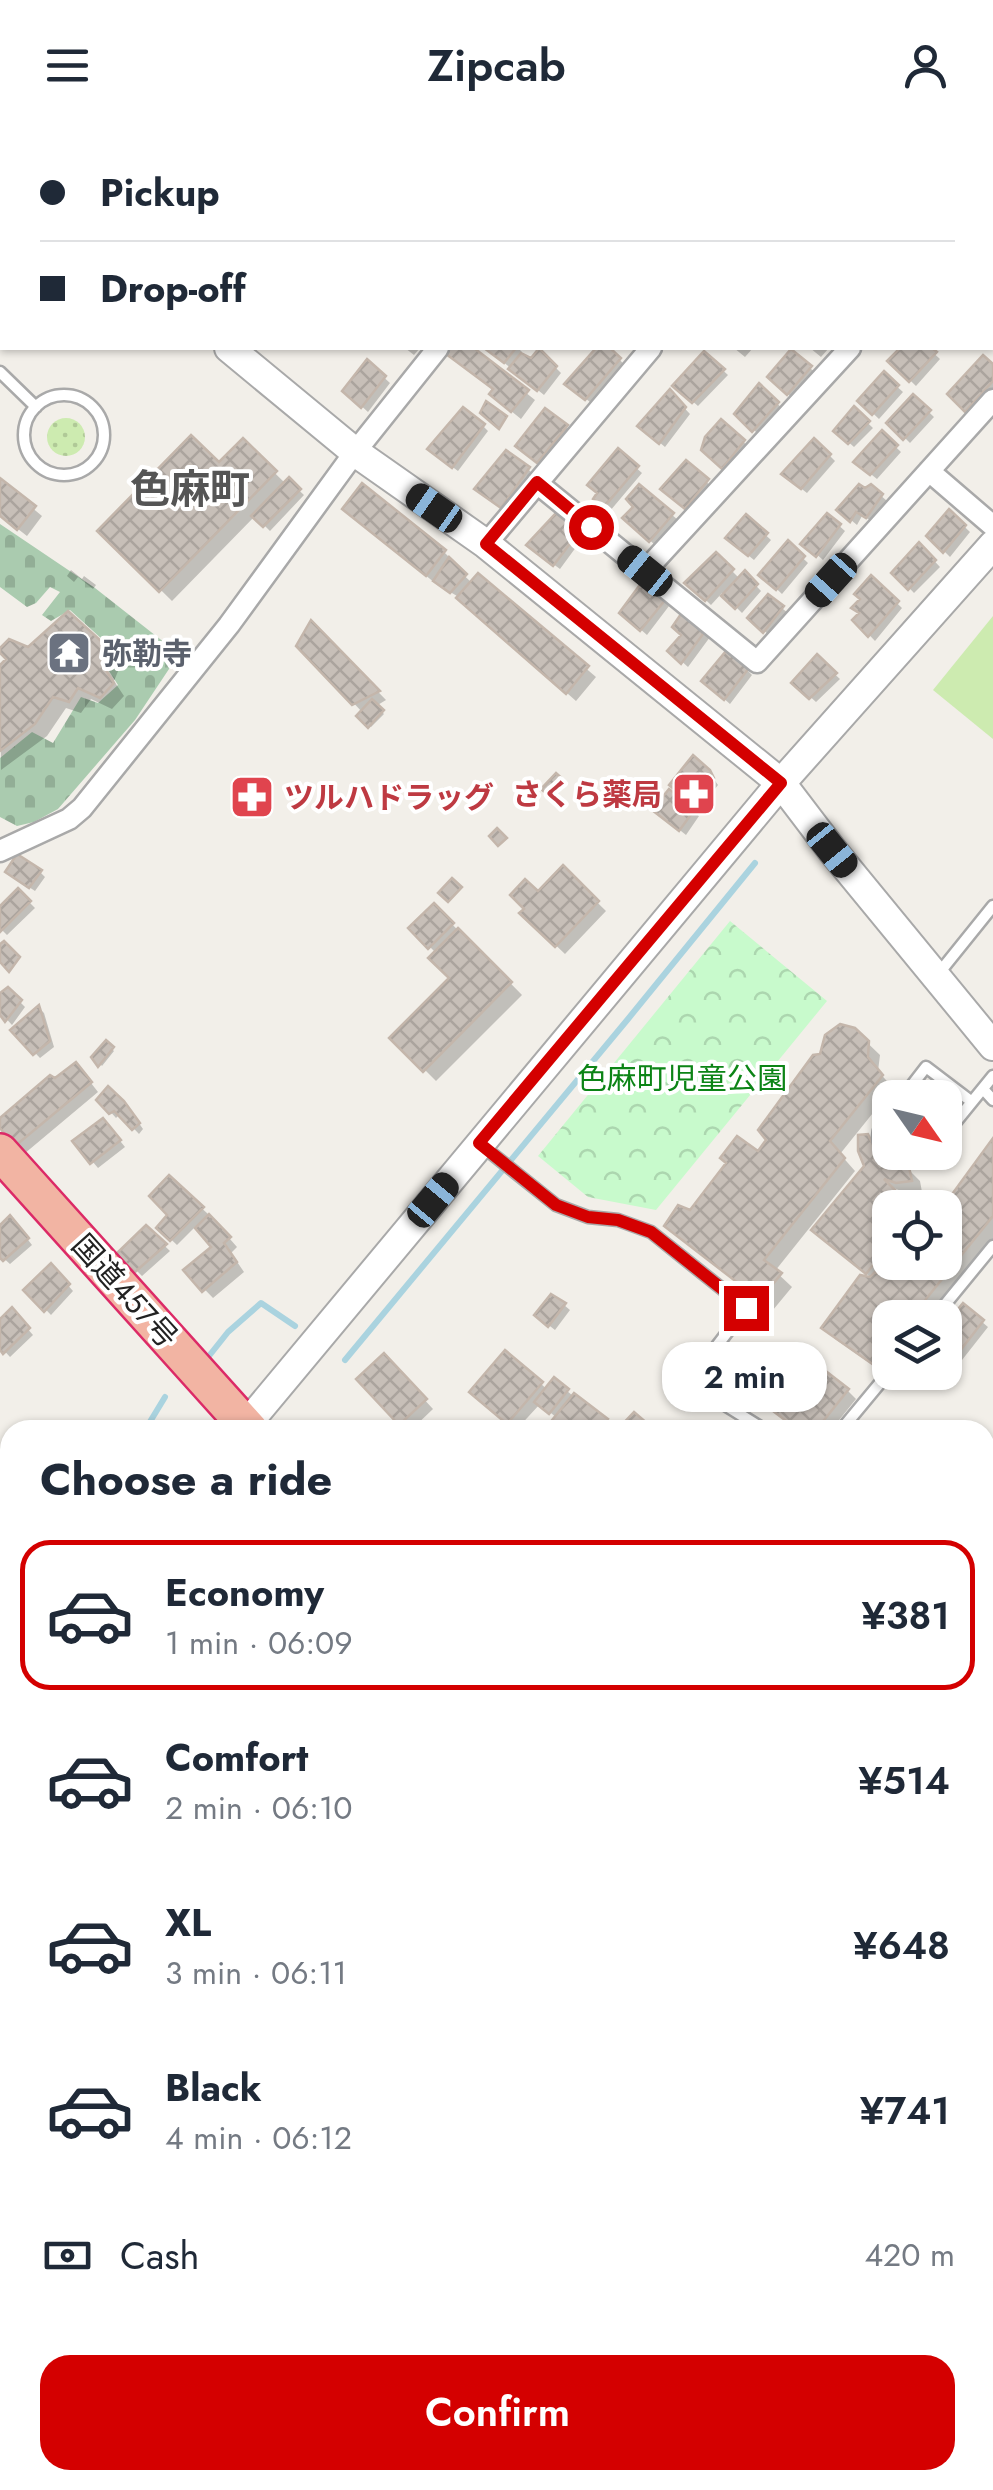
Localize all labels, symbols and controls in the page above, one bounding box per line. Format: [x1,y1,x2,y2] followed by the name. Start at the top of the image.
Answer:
[427,33,566,98] text: Zipcab
[40,38,95,93] icon: menu
[898,38,953,93] icon: person
[100,165,220,220] text: Pickup
[100,261,246,316] text: Drop-off
[130,460,250,518] district label: 色麻町
[401,479,467,537] car
[569,505,614,550] route start
[612,540,678,602] car
[800,548,862,612] car
[46,630,92,676] temple icon: 弥勒寺
[102,632,192,675] place label: 弥勒寺
[671,771,717,817] pharmacy icon: さくら薬局
[512,773,662,816] place label: さくら薬局
[229,774,275,820] pharmacy icon: ツルハドラッグ
[284,776,494,819] place label: ツルハドラッグ
[801,817,863,883] car
[577,1057,787,1100] park label: 色麻町児童公園
[872,1080,962,1170] north arrow
[872,1080,962,1390] map controls
[402,1167,464,1233] car
[872,1190,962,1280] button: locate
[62,1225,188,1357] street label: 国道457号
[724,1286,769,1331] route end
[872,1300,962,1390] button: layers
[664,1343,828,1413] callout: 2 min
[703,1354,786,1400] text: 2 min
[40,1447,332,1512] text: Choose a ride
[165,1565,324,1620] text: Economy
[45,1570,135,1660] icon: car
[861,1588,950,1643] text: ¥381
[165,1620,353,1666] text: 1 min · 06:09
[165,1730,308,1785] text: Comfort
[45,1735,135,1825] icon: car
[858,1753,950,1808] text: ¥514
[165,1785,353,1831] text: 2 min · 06:10
[165,1895,211,1950] text: XL
[45,1900,135,1990] icon: car
[853,1918,950,1973] text: ¥648
[165,1950,347,1996] text: 3 min · 06:11
[165,2060,262,2115] text: Black
[45,2065,135,2155] icon: car
[860,2083,950,2138] text: ¥741
[165,2115,352,2161] text: 4 min · 06:12
[40,2228,95,2283] icon: cash
[120,2228,200,2283] text: Cash
[864,2232,955,2278] text: 420 m
[40,2355,955,2470] button: Confirm

